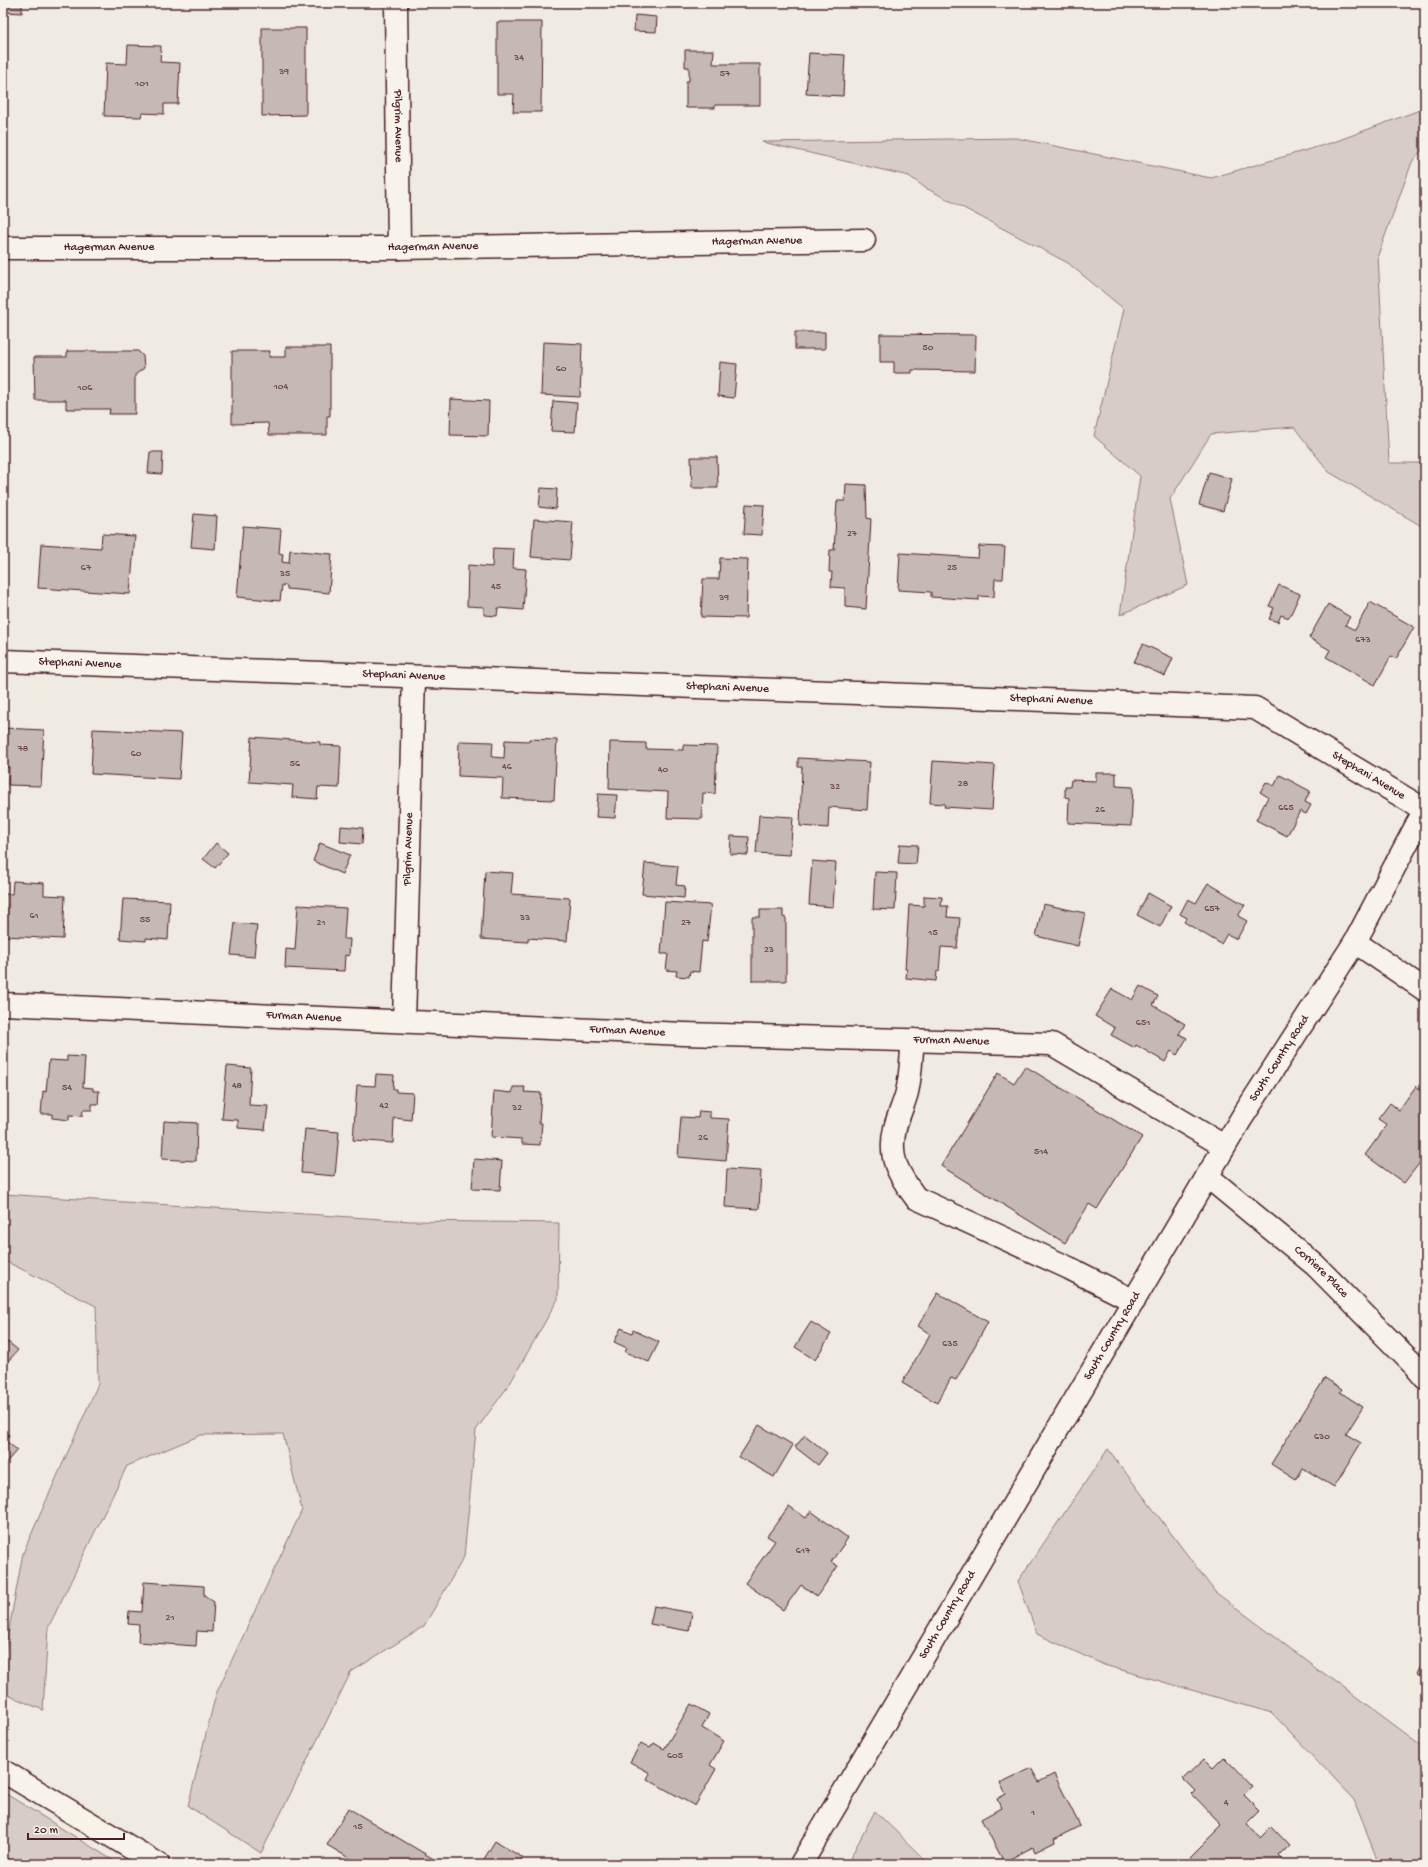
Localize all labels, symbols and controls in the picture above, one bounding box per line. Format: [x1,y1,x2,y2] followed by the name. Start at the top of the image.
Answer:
[513,52,524,64] house number: 34
[278,66,289,78] house number: 39
[720,68,731,80] house number: 57
[134,78,149,90] house number: 101
[390,88,405,163] street label: Pilgrim Avenue
[711,234,803,250] street label: Hagerman Avenue
[388,240,479,255] street label: Hagerman Avenue
[64,241,155,255] street label: Hagerman Avenue
[923,342,934,354] house number: 50
[556,363,567,375] house number: 60
[273,381,288,393] house number: 104
[77,382,93,394] house number: 106
[847,528,858,540] house number: 27
[81,562,92,574] house number: 67
[947,562,957,574] house number: 25
[279,568,290,580] house number: 35
[491,581,501,593] house number: 45
[718,592,729,604] house number: 39
[1355,634,1371,646] house number: 673
[38,655,122,672] street label: Stephani Avenue
[362,667,446,685] street label: Stephani Avenue
[686,680,770,697] street label: Stephani Avenue
[1010,692,1094,709] street label: Stephani Avenue
[17,743,29,755] house number: 78
[131,748,142,760] house number: 60
[1329,749,1408,804] street label: Stephani Avenue
[290,758,301,770] house number: 56
[502,761,513,773] house number: 46
[658,764,669,776] house number: 40
[958,778,969,790] house number: 28
[829,781,840,793] house number: 32
[1278,802,1294,814] house number: 665
[1095,804,1106,816] house number: 26
[401,812,417,887] street label: Pilgrim Avenue
[1204,903,1221,915] house number: 657
[29,910,39,922] house number: 61
[519,912,530,924] house number: 33
[140,914,150,926] house number: 55
[317,917,325,929] house number: 21
[681,917,692,929] house number: 27
[927,927,938,939] house number: 15
[764,944,774,956] house number: 23
[264,1009,343,1026] street label: Furman Avenue
[1247,1012,1313,1104] street label: South Country Road
[1136,1017,1150,1029] house number: 651
[588,1023,666,1040] street label: Furman Avenue
[912,1033,990,1049] street label: Furman Avenue
[232,1080,243,1092] house number: 48
[62,1082,72,1094] house number: 54
[379,1100,389,1112] house number: 42
[511,1102,522,1114] house number: 32
[698,1132,709,1144] house number: 26
[1034,1146,1048,1158] house number: 514
[1291,1243,1351,1302] street label: Corriere Place
[1081,1289,1145,1383] street label: South Country Road
[942,1338,958,1350] house number: 635
[1314,1431,1330,1443] house number: 630
[796,1545,811,1557] house number: 617
[917,1568,980,1662] street label: South Country Road
[166,1612,174,1624] house number: 21
[667,1750,683,1762] house number: 605
[1224,1797,1229,1809] house number: 4
[1030,1807,1035,1819] house number: 1
[28,1815,124,1841] scale bar
[352,1821,363,1833] house number: 15
[34,1824,59,1838] text: 20 m

